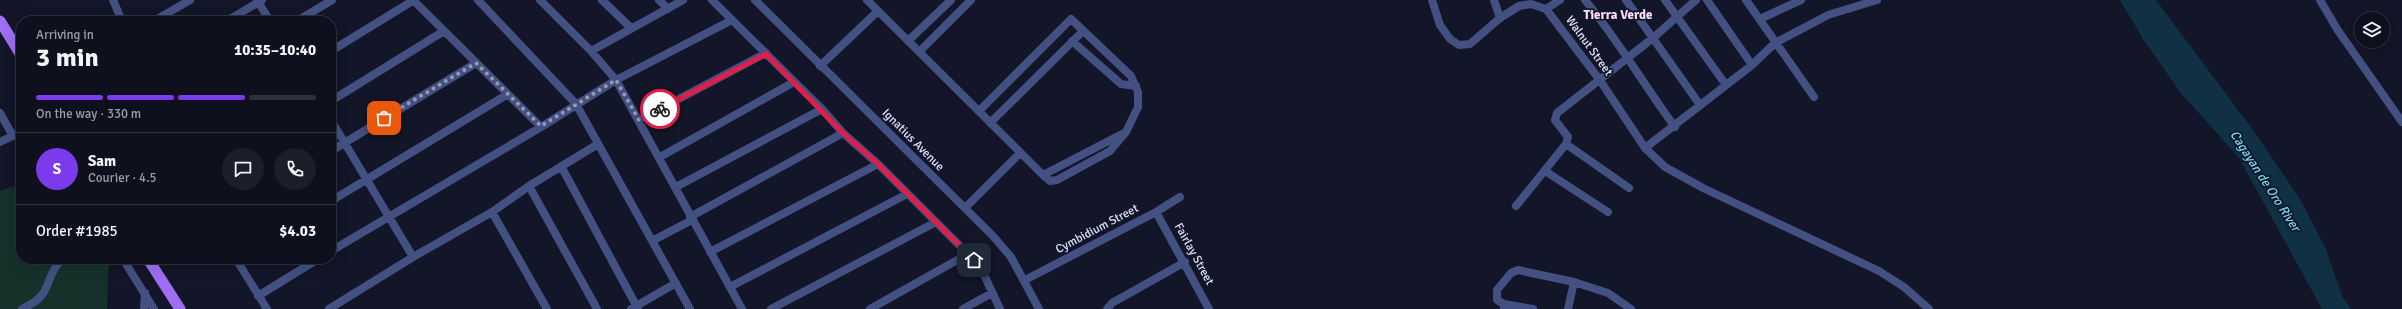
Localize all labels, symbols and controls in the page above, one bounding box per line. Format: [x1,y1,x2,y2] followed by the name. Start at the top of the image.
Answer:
[1584,7,1653,23] district label: Tierra Verde
[2354,12,2390,48] map controls
[2354,12,2390,48] button: layers
[1562,13,1616,79] street label: Walnut Street
[36,27,94,43] text: Arriving in
[234,41,316,59] text: 10:35–10:40
[36,42,99,74] text: 3 min
[640,89,680,129] courier
[649,98,671,120] icon: bike
[367,101,401,135] pin
[36,106,141,122] text: On the way · 330 m
[879,106,947,174] street label: Ignatius Avenue
[373,107,395,129] icon: bag
[2226,127,2305,236] water label: Cagayan de Oro River
[222,148,264,190] button: chat
[274,148,316,190] button: phone
[88,152,116,170] text: Sam
[53,160,61,178] text: S
[88,170,157,186] text: Courier · 4.5
[1053,201,1141,257] street label: Cymbidium Street
[1171,220,1217,288] street label: Fairlay Street
[36,222,118,240] text: Order #1985
[279,222,316,240] text: $4.03
[957,243,991,277] pin
[963,249,985,271] icon: home

